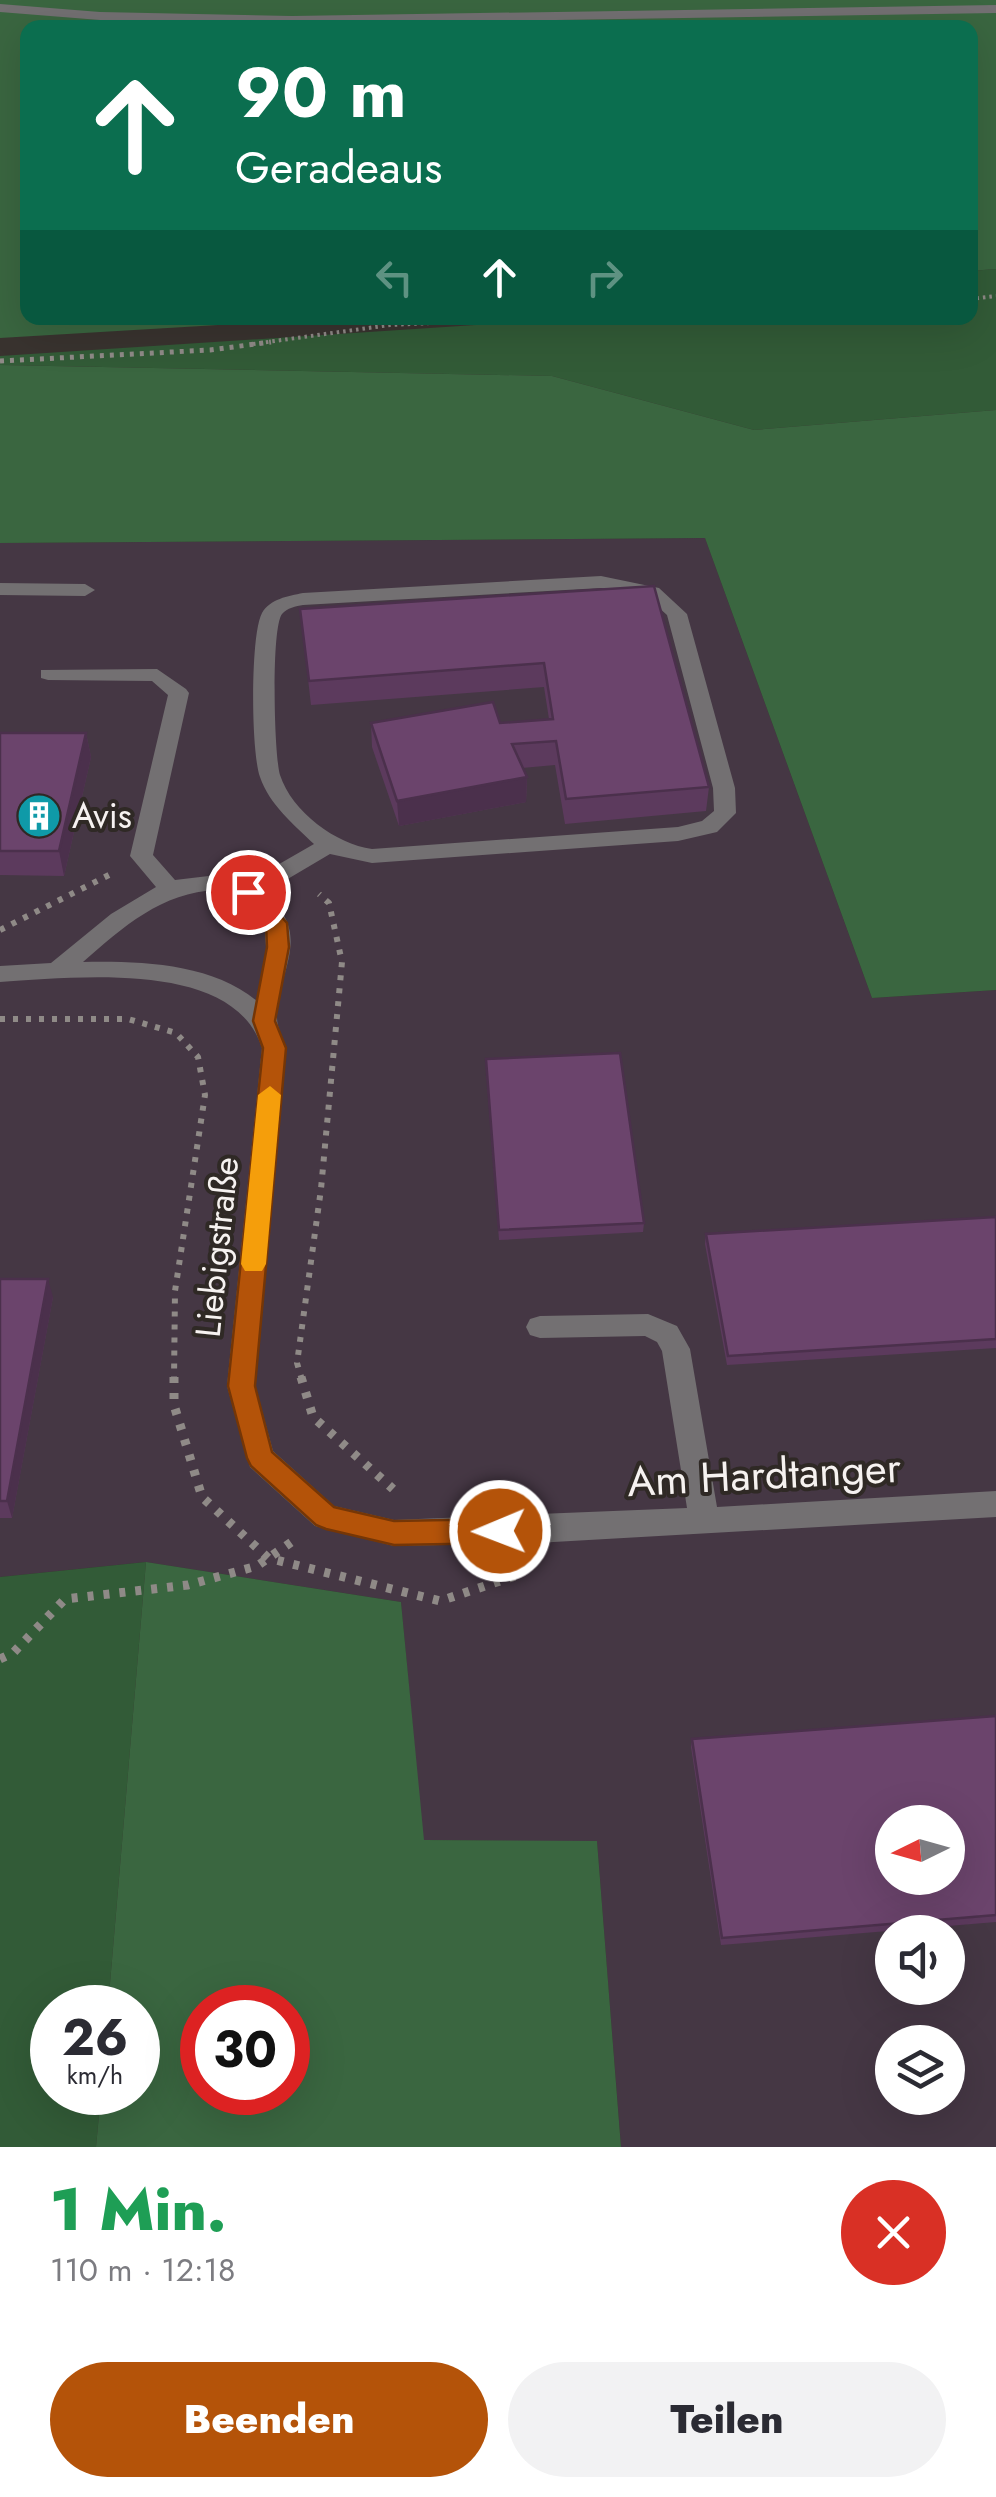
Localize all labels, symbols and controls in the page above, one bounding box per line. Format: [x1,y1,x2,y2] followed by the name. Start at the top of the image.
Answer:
[235,42,407,143] text: 90 m
[70,60,200,190] icon: ahead
[235,135,442,200] text: Geradeaus
[367,250,422,305] icon: left
[472,250,527,305] icon: ahead
[577,250,632,305] icon: right
[72,791,132,841] place label: Avis
[16,793,62,839] building icon: Avis
[206,850,291,935] pin
[221,865,276,920] icon: arrive
[183,1154,251,1340] street label: Liebigstraße
[626,1437,903,1512] street label: Am Hardtanger
[448,1479,552,1583] position arrow
[875,1805,965,1895] north arrow
[875,1805,965,2115] map controls
[875,1915,965,2005] button: sound
[180,1985,310,2115] speed limit sign: 30
[62,2001,128,2074] text: 26
[875,2025,965,2115] button: layers
[67,2057,123,2093] text: km/h
[50,2166,227,2253] text: 1 Min.
[841,2180,946,2285] button: close
[50,2247,235,2293] text: 110 m · 12:18
[50,2362,488,2477] button: Beenden
[508,2362,946,2477] button: Teilen

